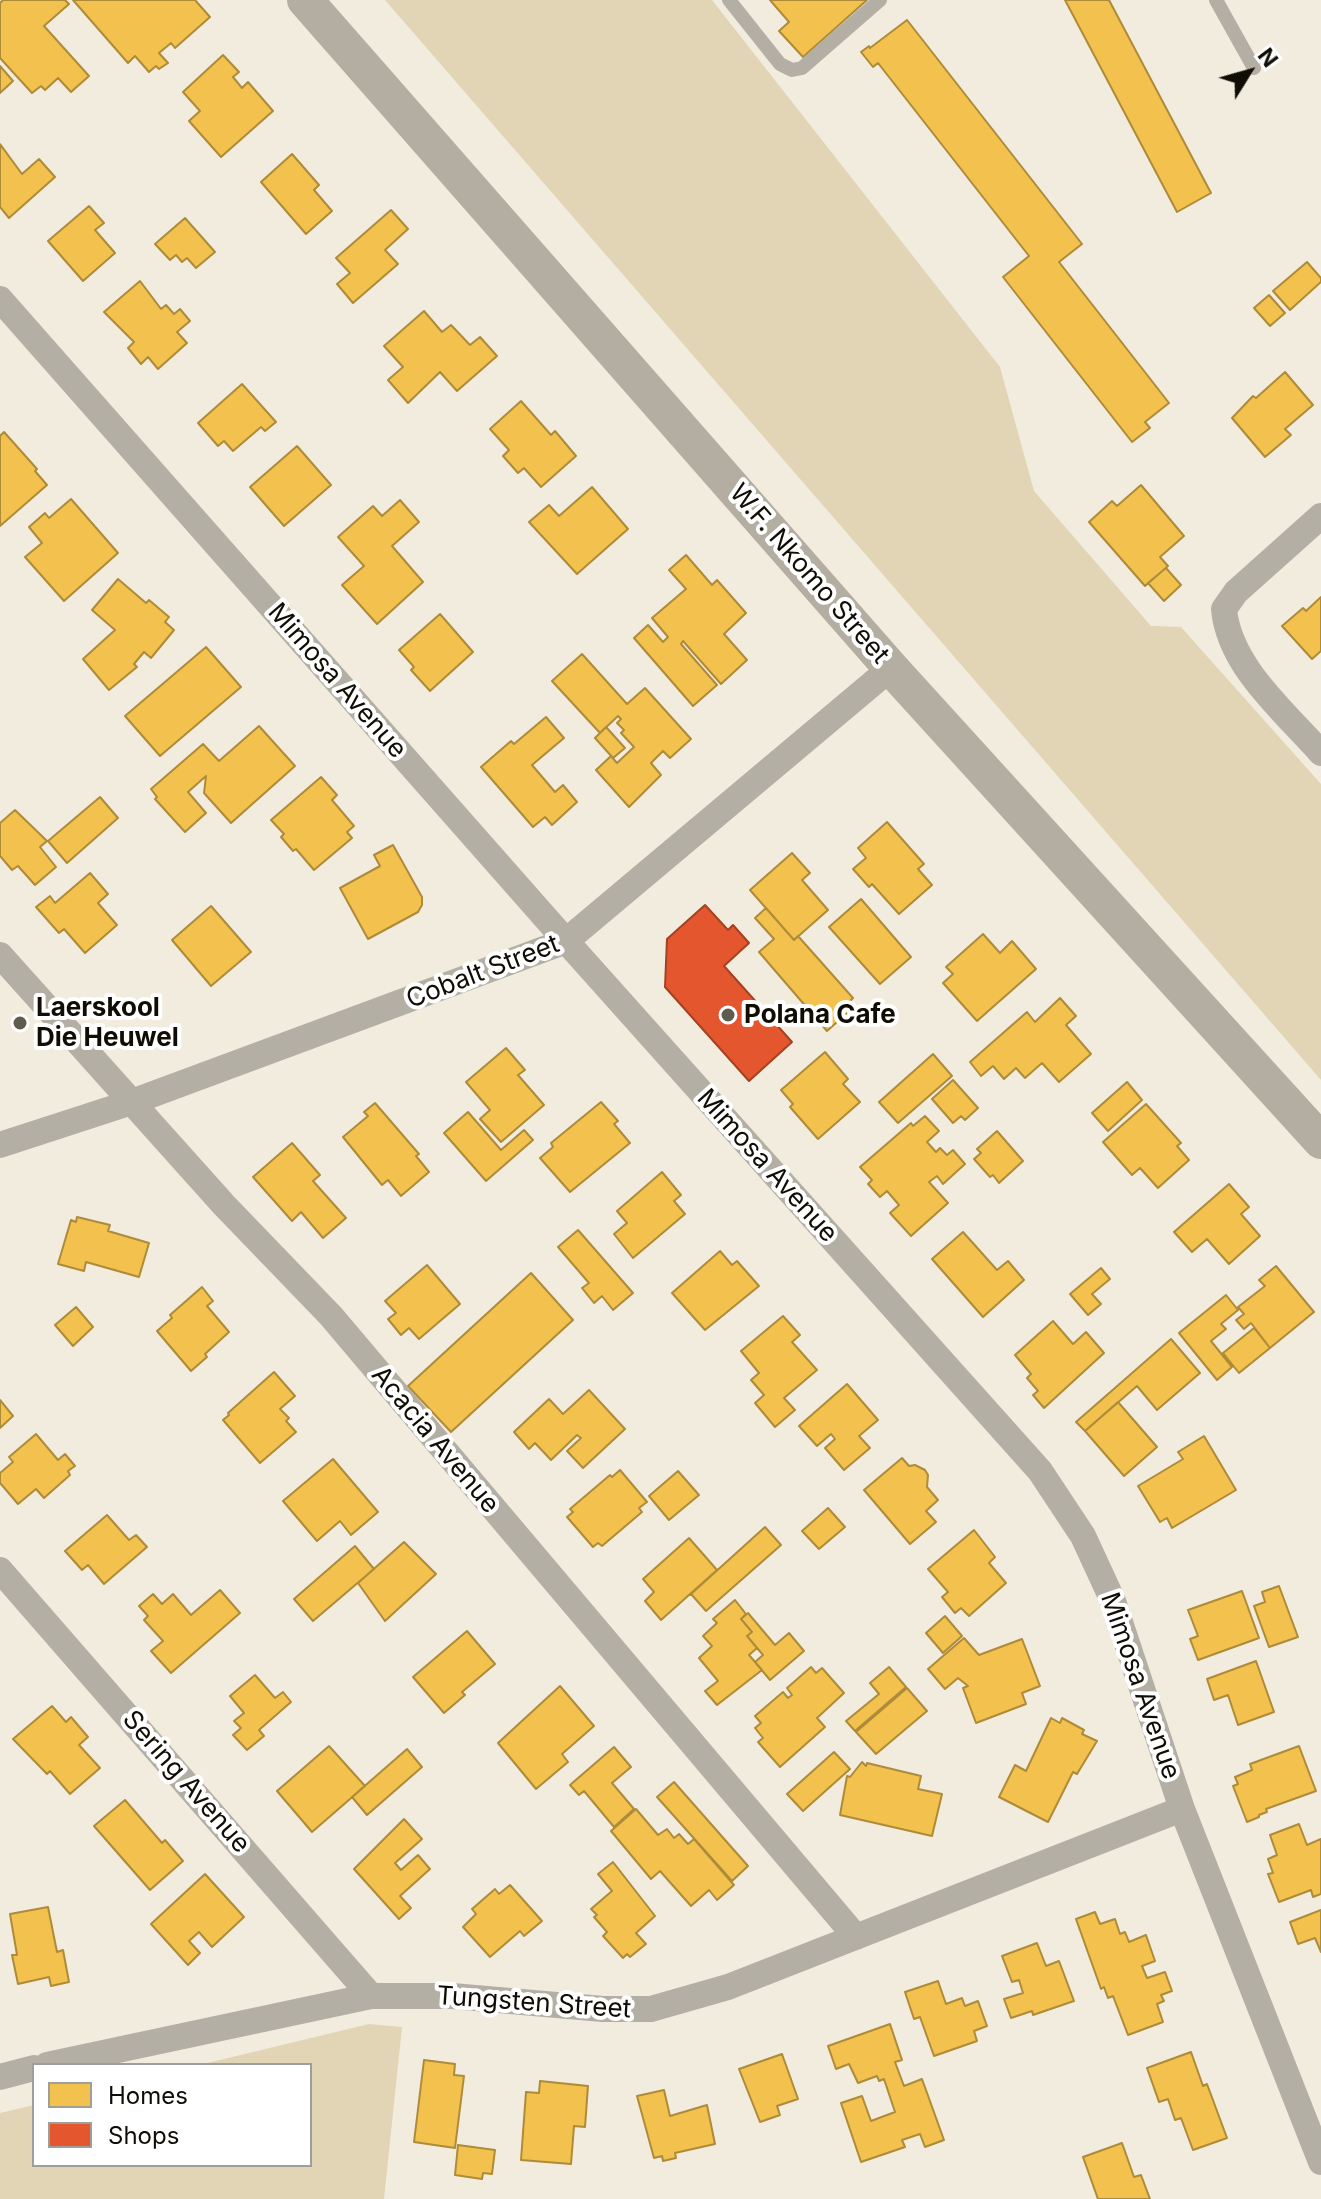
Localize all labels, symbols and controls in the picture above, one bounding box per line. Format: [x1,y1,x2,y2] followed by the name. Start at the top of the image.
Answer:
[1209,32,1289,112] north arrow
[1253,43,1284,72] text: N
[723,478,895,670] street label: W.F. Nkomo Street
[261,597,413,765] street label: Mimosa Avenue
[402,929,564,1015] street label: Cobalt Street
[36,992,179,1054] place label: Laerskool Die Heuwel
[744,999,896,1031] place label: Polana Cafe
[719,1006,737,1024] marker: Polana Cafe
[11,1014,29,1032] marker: Laerskool Die Heuwel
[690,1083,844,1249] street label: Mimosa Avenue
[365,1360,505,1520] street label: Acacia Avenue
[1093,1589,1187,1783] street label: Mimosa Avenue
[116,1704,256,1860] street label: Sering Avenue
[436,1981,632,2025] street label: Tungsten Street
[32,2063,312,2167] legend
[108,2081,188,2110] text: Homes
[108,2121,179,2150] text: Shops

